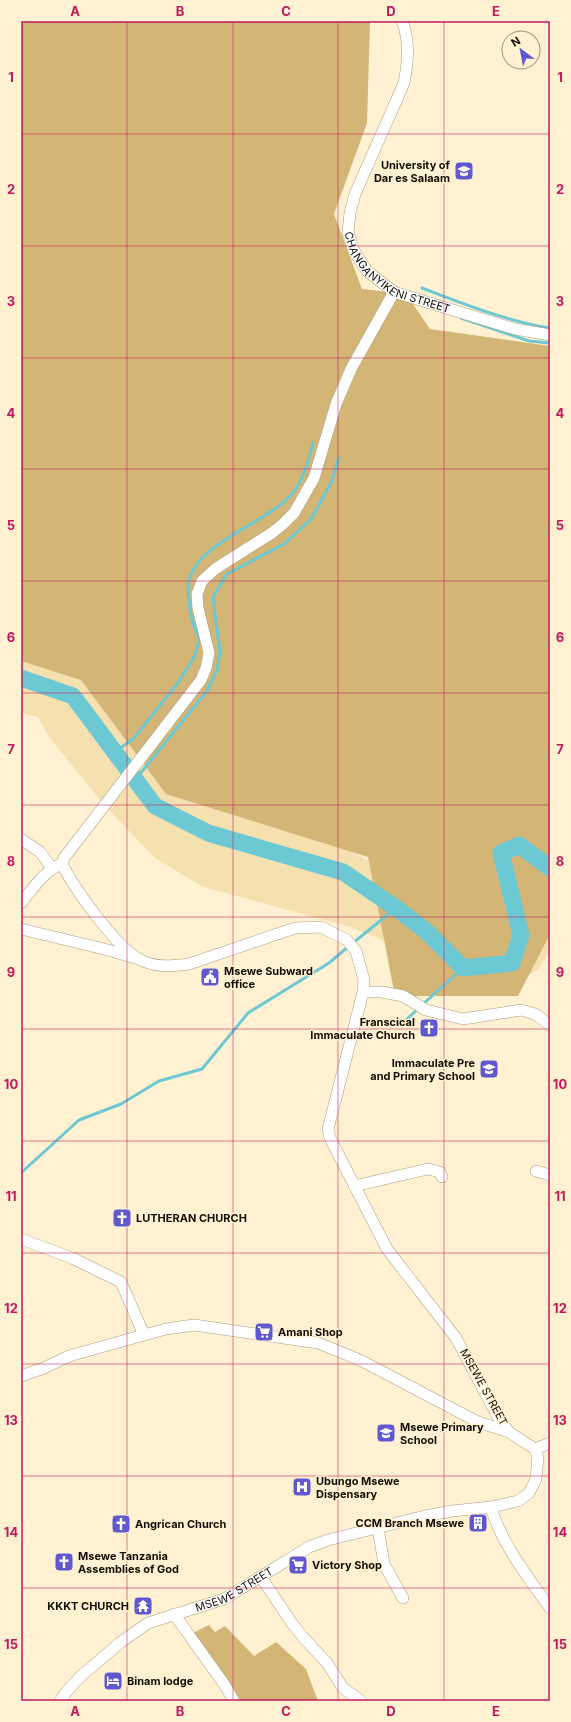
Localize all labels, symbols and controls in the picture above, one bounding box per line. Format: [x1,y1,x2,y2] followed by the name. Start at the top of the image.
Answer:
[70,3,80,19] text: A
[176,3,185,19] text: B
[281,3,291,19] text: C
[386,3,396,19] text: D
[492,3,500,19] text: E
[501,30,541,70] north arrow
[508,33,523,50] text: N
[8,69,14,85] text: 1
[557,69,563,85] text: 1
[374,158,451,185] place label: University of Dar es Salaam
[453,160,475,182] school or university icon: University of Dar es Salaam
[7,181,15,197] text: 2
[556,181,564,197] text: 2
[341,230,452,316] street label: CHANGANYIKENI STREET
[7,293,15,309] text: 3
[556,293,564,309] text: 3
[7,405,16,421] text: 4
[556,405,565,421] text: 4
[7,517,15,533] text: 5
[556,517,564,533] text: 5
[7,629,15,645] text: 6
[556,629,564,645] text: 6
[7,741,15,757] text: 7
[556,741,564,757] text: 7
[7,853,15,869] text: 8
[556,853,564,869] text: 8
[7,964,15,980] text: 9
[224,964,313,991] place label: Msewe Subward office
[556,964,564,980] text: 9
[199,966,221,988] public building icon: Msewe Subward office
[310,1015,415,1042] place label: Franscical Immaculate Church
[418,1017,440,1039] church icon: Franscical Immaculate Church
[370,1056,475,1083] place label: Immaculate Pre and Primary School
[478,1058,500,1080] school or university icon: Immaculate Pre and Primary School
[4,1076,18,1092] text: 10
[553,1076,567,1092] text: 10
[5,1188,17,1204] text: 11
[554,1188,566,1204] text: 11
[111,1207,133,1229] church icon: LUTHERAN CHURCH
[136,1211,247,1225] place label: LUTHERAN CHURCH
[4,1300,18,1316] text: 12
[553,1300,567,1316] text: 12
[253,1321,275,1343] supermarket icon: Amani Shop
[278,1325,343,1339] place label: Amani Shop
[457,1346,511,1428] street label: MSEWE STREET
[4,1412,18,1428] text: 13
[553,1412,567,1428] text: 13
[400,1420,484,1447] place label: Msewe Primary School
[375,1422,397,1444] school or university icon: Msewe Primary School
[316,1474,400,1501] place label: Ubungo Msewe Dispensary
[291,1476,313,1498] hospital icon: Ubungo Msewe Dispensary
[467,1512,489,1534] building icon: CCM Branch Msewe
[110,1513,132,1535] church icon: Angrican Church
[356,1516,464,1530] place label: CCM Branch Msewe
[135,1517,226,1531] place label: Angrican Church
[4,1524,18,1540] text: 14
[553,1524,567,1540] text: 14
[78,1549,179,1576] place label: Msewe Tanzania Assemblies of God
[53,1551,75,1573] church icon: Msewe Tanzania Assemblies of God
[287,1554,309,1576] supermarket icon: Victory Shop
[312,1558,382,1572] place label: Victory Shop
[193,1564,275,1615] street label: MSEWE STREET
[132,1595,154,1617] temple icon: KKKT CHURCH
[47,1599,129,1613] place label: KKKT CHURCH
[4,1636,18,1652] text: 15
[553,1636,567,1652] text: 15
[102,1670,124,1692] hotel icon: Binam lodge
[127,1674,194,1688] place label: Binam lodge
[70,1703,80,1719] text: A
[176,1703,185,1719] text: B
[281,1703,291,1719] text: C
[386,1703,396,1719] text: D
[492,1703,500,1719] text: E

